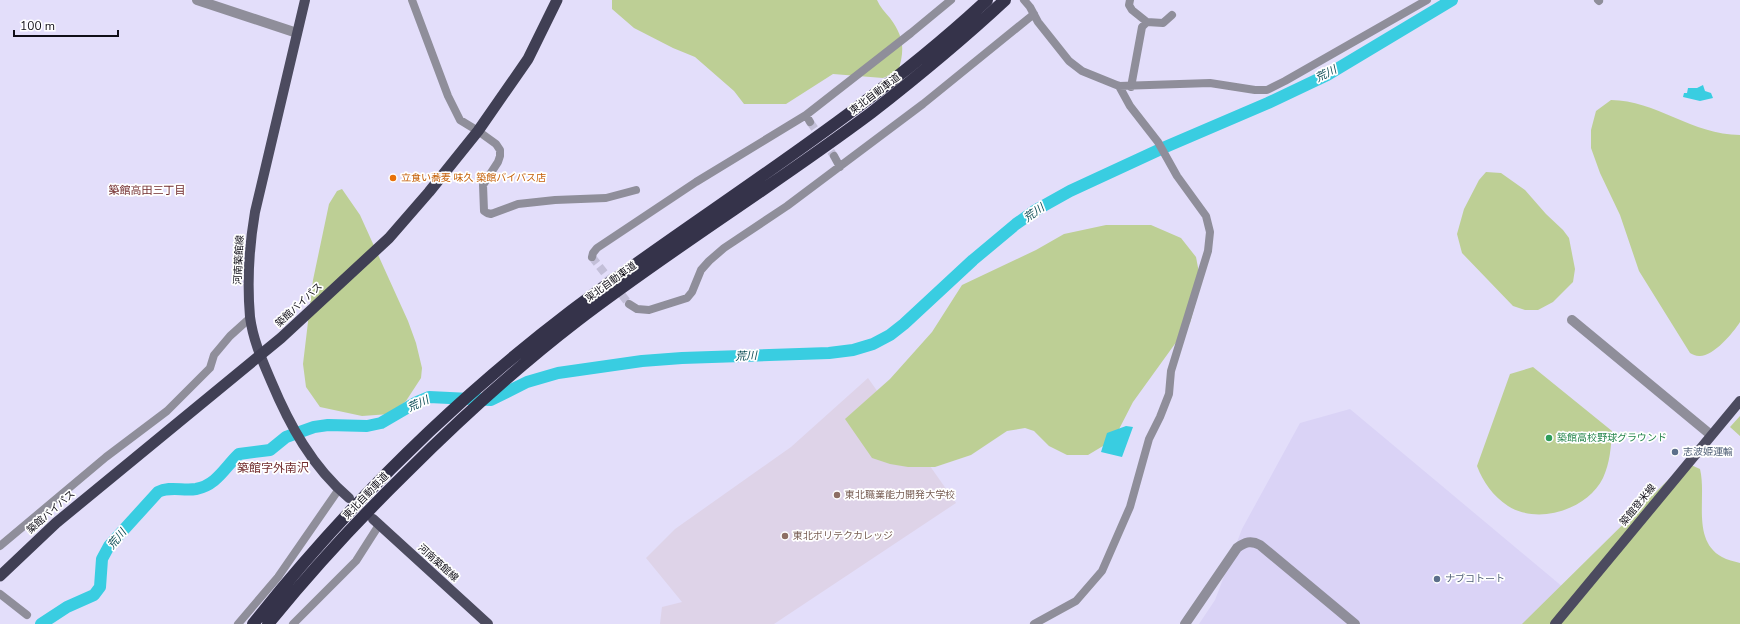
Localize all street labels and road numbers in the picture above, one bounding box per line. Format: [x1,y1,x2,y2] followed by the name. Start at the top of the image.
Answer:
[847,70,903,118] street label: 東北自動車道
[231,235,247,285] street label: 河南築館線
[583,259,639,305] street label: 東北自動車道
[272,279,326,331] street label: 築館バイパス
[340,470,392,522] street label: 東北自動車道
[1617,481,1659,529] street label: 築館登米線
[24,487,78,537] street label: 築館バイパス
[415,541,461,585] street label: 河南築館線

